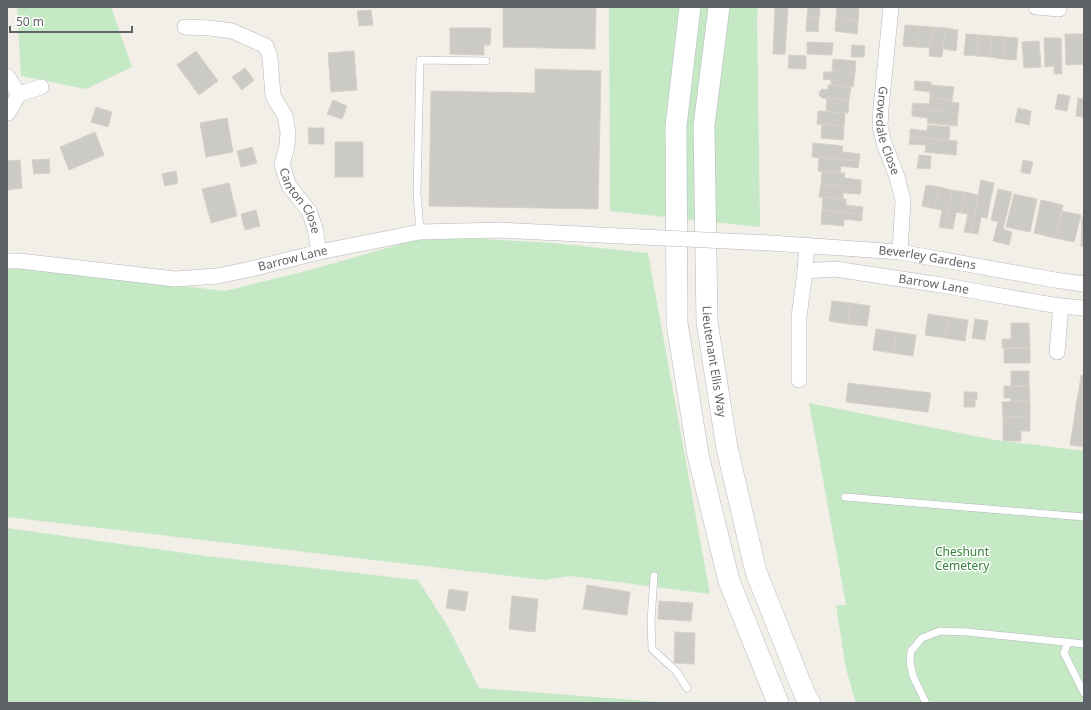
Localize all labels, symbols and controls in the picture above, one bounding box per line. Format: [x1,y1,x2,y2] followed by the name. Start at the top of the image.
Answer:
[10,8,132,34] scale bar
[16,13,44,30] text: 50 m
[872,85,904,177] street label: Grovedale Close
[275,165,325,235] street label: Canton Close
[256,241,329,275] street label: Barrow Lane
[878,242,978,274] street label: Beverley Gardens
[897,270,971,298] street label: Barrow Lane
[699,306,731,419] street label: Lieutenant Ellis Way
[935,543,990,574] park label: Cheshunt Cemetery

